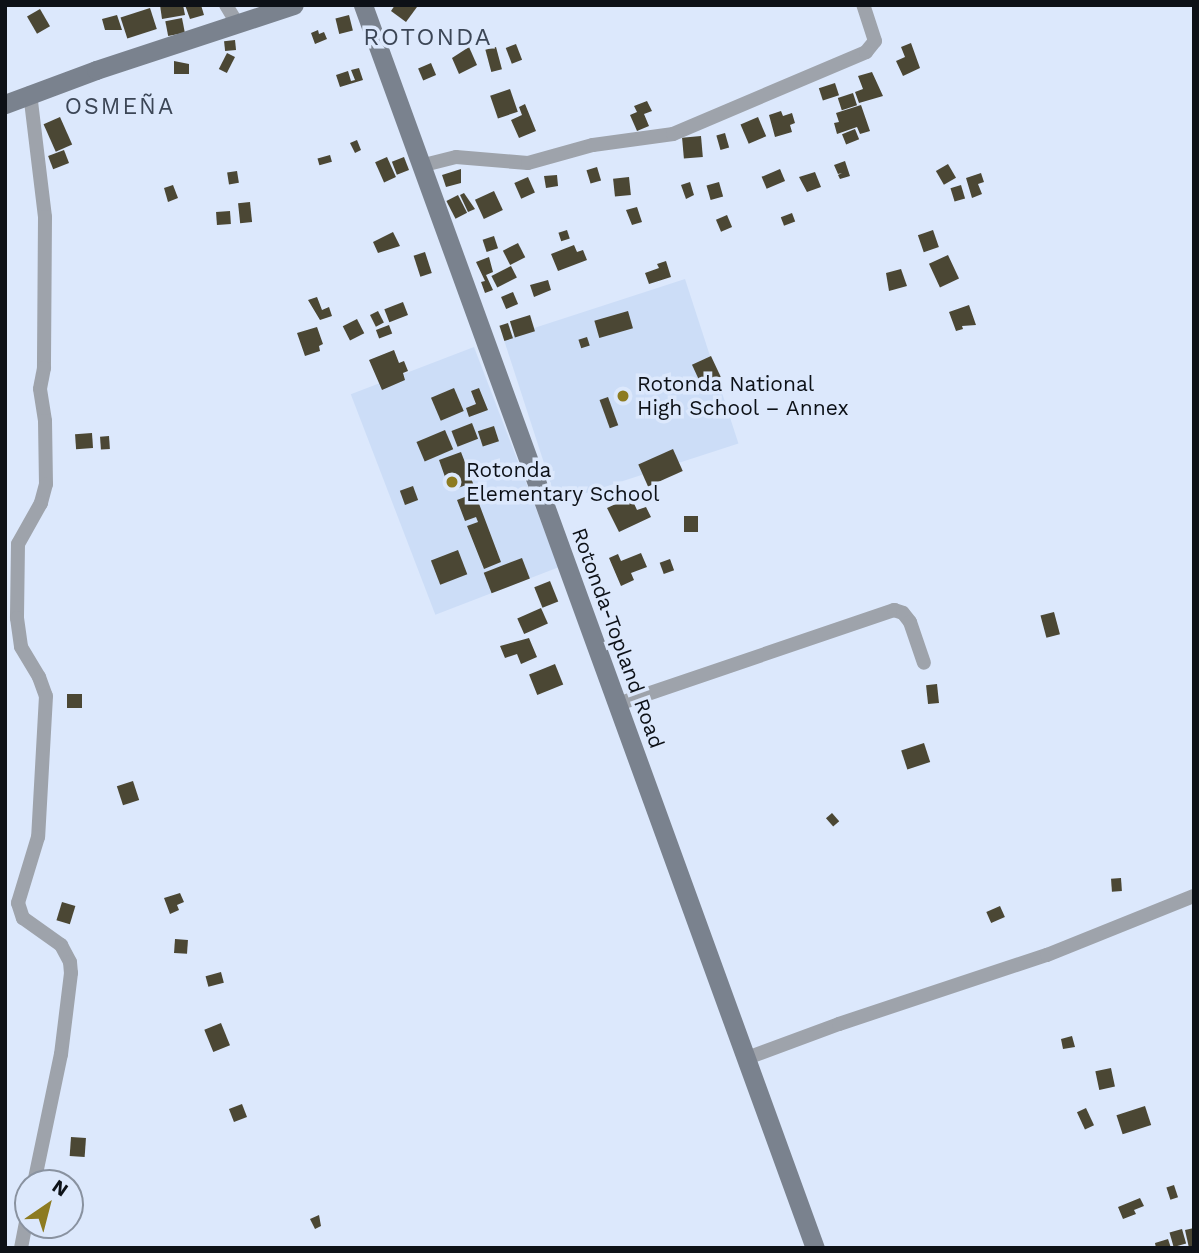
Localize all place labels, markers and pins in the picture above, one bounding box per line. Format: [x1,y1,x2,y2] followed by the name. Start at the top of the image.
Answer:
[637,371,850,421] place label: Rotonda National High School – Annex
[615,388,631,404] marker: Rotonda National High School – Annex
[466,457,660,507] place label: Rotonda Elementary School
[444,474,460,490] marker: Rotonda Elementary School

